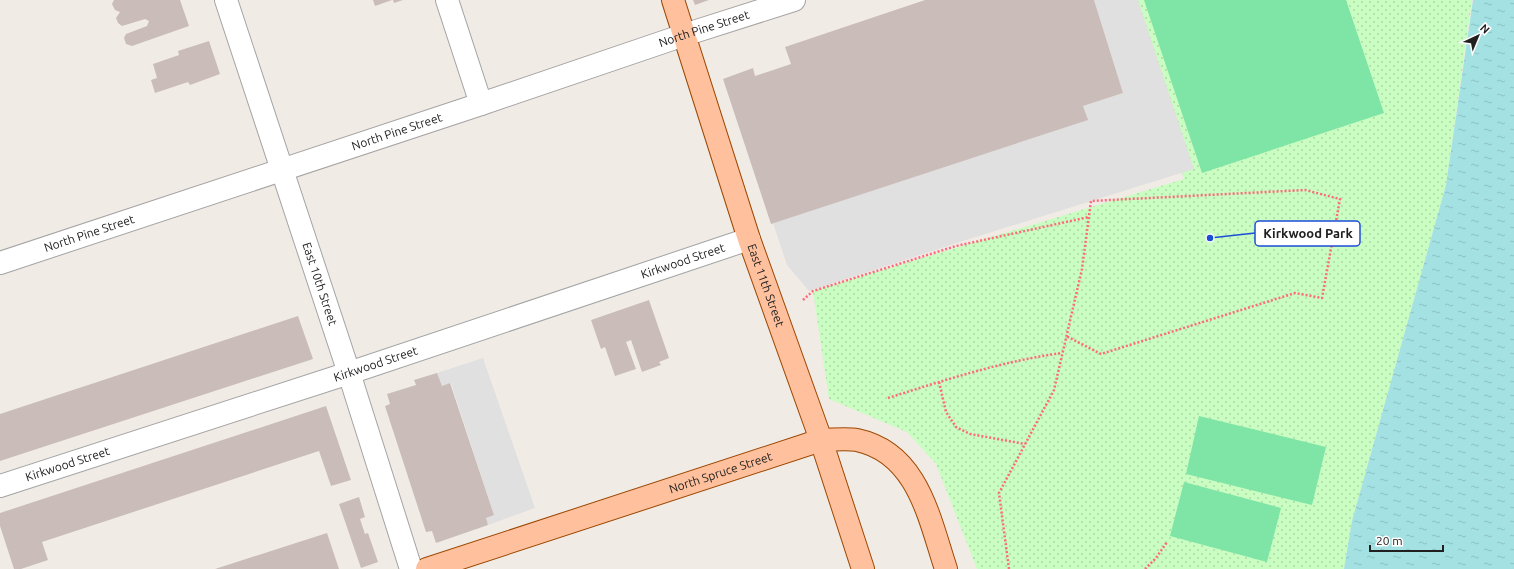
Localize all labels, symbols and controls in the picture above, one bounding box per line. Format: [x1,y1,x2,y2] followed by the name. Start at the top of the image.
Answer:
[657,8,751,49] street label: North Pine Street
[1458,16,1498,56] north arrow
[1478,22,1492,36] text: N
[350,110,444,152] street label: North Pine Street
[42,212,136,254] street label: North Pine Street
[1255,221,1360,246] callout: Kirkwood Park
[1263,226,1353,240] text: Kirkwood Park
[300,240,340,327] street label: East 10th Street
[639,240,727,281] street label: Kirkwood Street
[745,242,787,329] street label: East 11th Street
[332,343,420,384] street label: Kirkwood Street
[24,444,111,483] street label: Kirkwood Street
[667,449,774,495] street label: North Spruce Street
[1370,527,1443,553] scale bar
[1376,534,1403,547] text: 20 m

